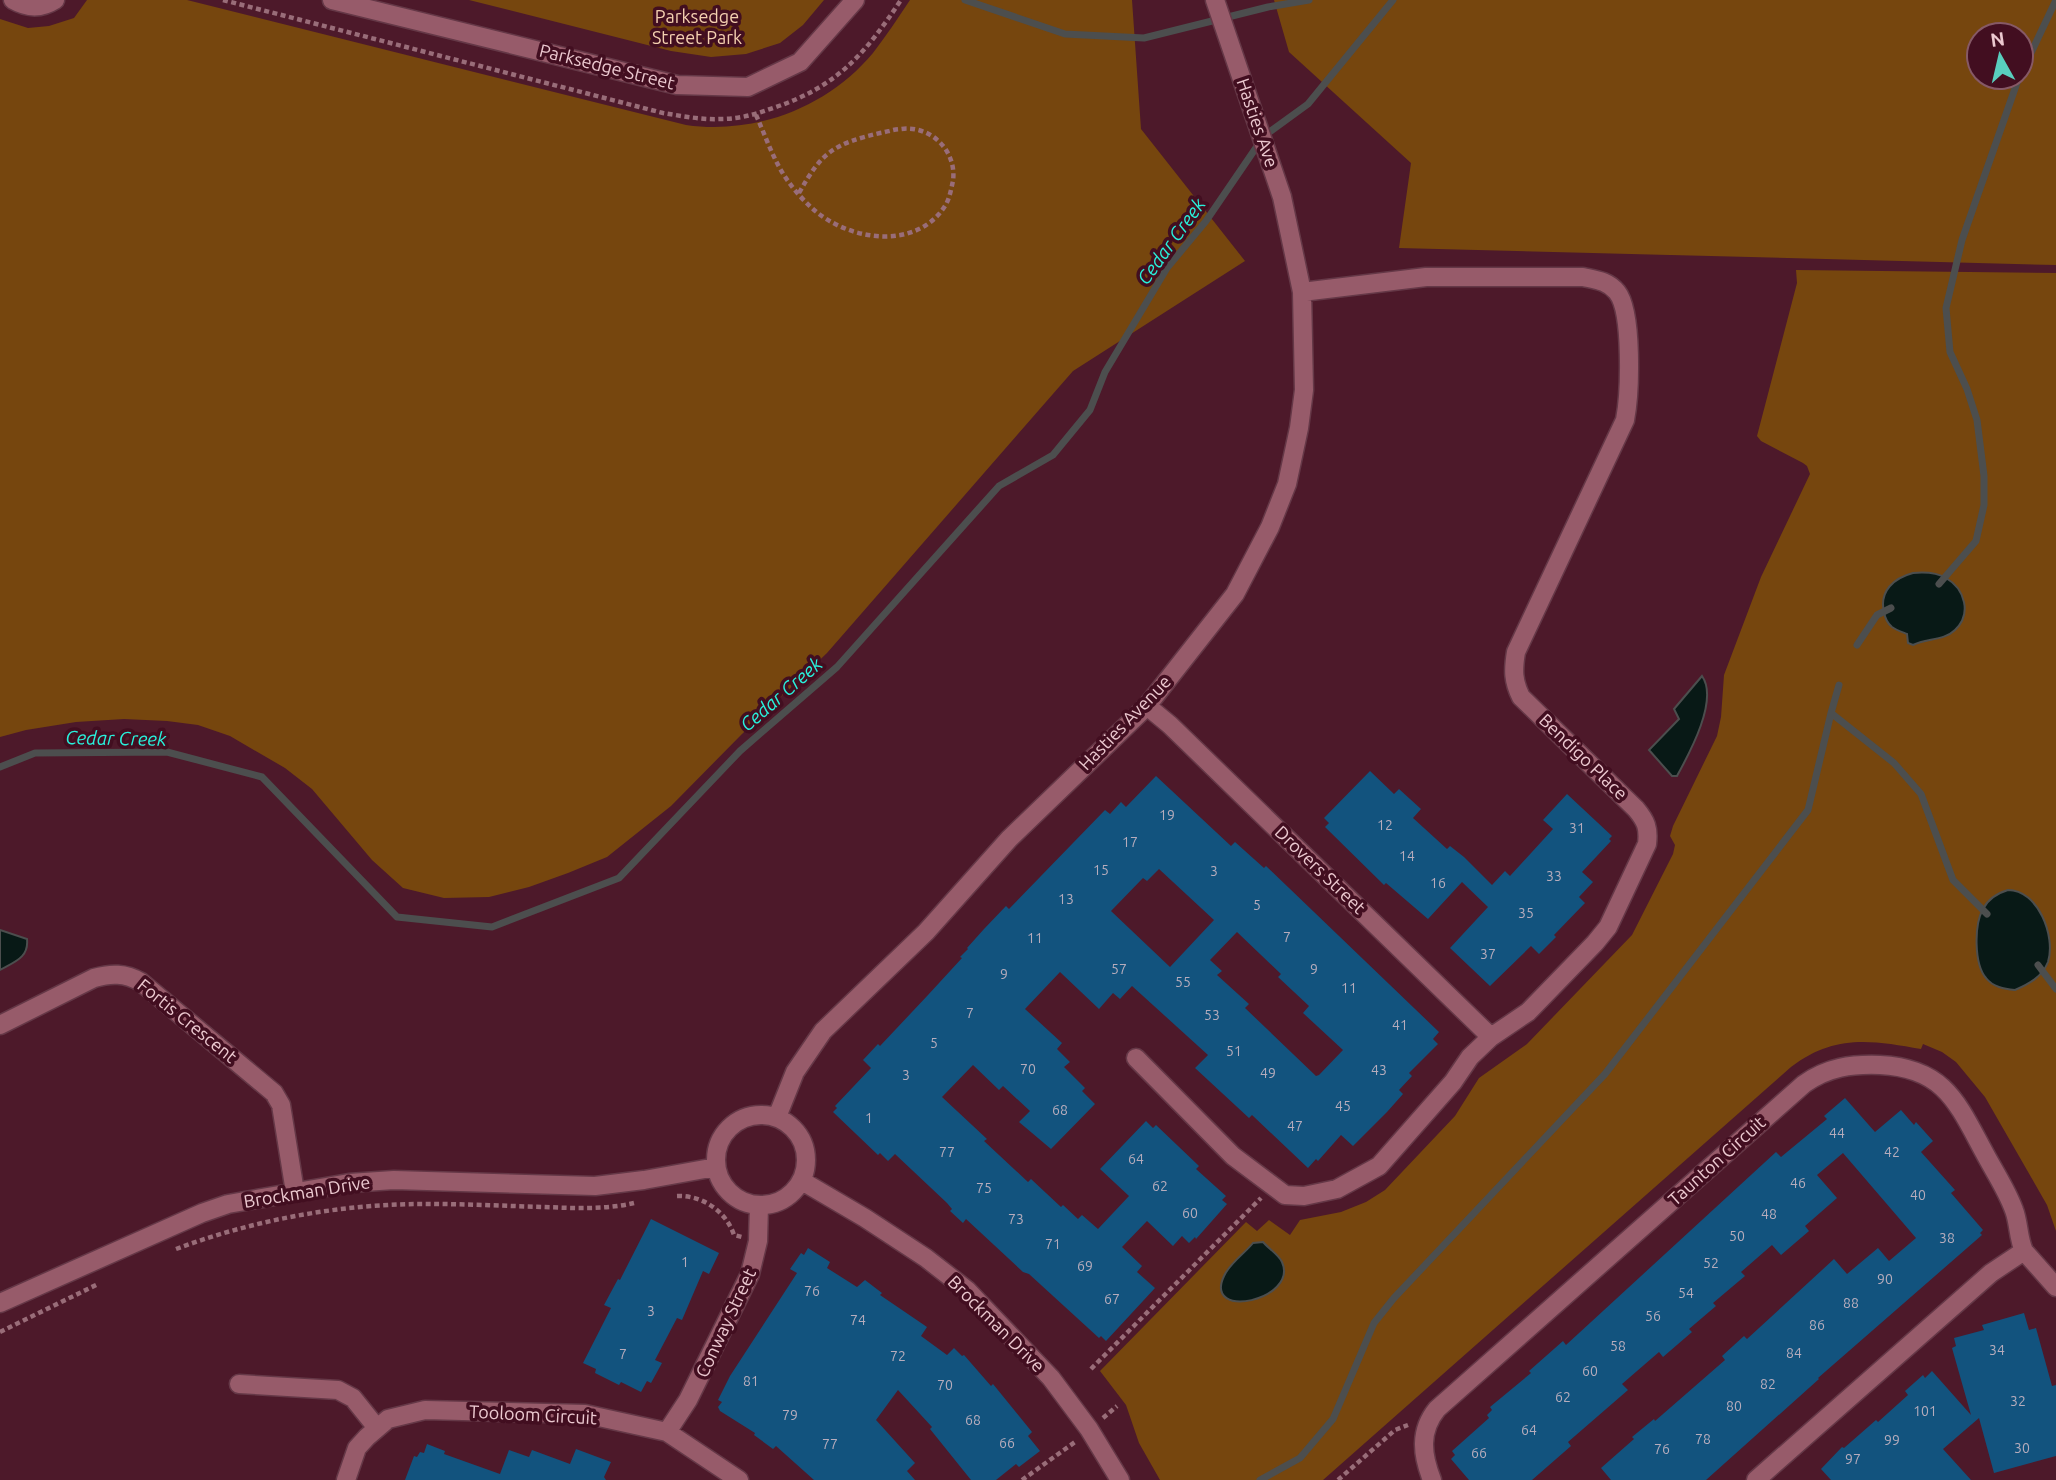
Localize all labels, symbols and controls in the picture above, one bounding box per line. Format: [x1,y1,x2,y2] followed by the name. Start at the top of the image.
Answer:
[652,6,742,47] park label: Parksedge Street Park
[1965,21,2035,91] north arrow
[1989,27,2006,51] text: N
[538,40,677,93] street label: Parksedge Street
[1233,75,1283,170] street label: Hasties Ave
[1132,193,1210,289] water label: Cedar Creek
[735,652,827,736] water label: Cedar Creek
[1074,671,1174,774] street label: Hasties Avenue
[1536,709,1632,803] street label: Bendigo Place
[65,726,167,750] water label: Cedar Creek
[1159,807,1175,823] house number: 19
[1377,817,1393,833] house number: 12
[1569,820,1585,836] house number: 31
[1271,821,1370,917] street label: Drovers Street
[1122,834,1138,850] house number: 17
[1399,848,1415,864] house number: 14
[1093,862,1109,878] house number: 15
[1210,863,1218,879] house number: 3
[1546,868,1562,884] house number: 33
[1430,875,1446,891] house number: 16
[1058,891,1074,907] house number: 13
[1253,897,1261,913] house number: 5
[1518,905,1534,921] house number: 35
[1283,929,1291,945] house number: 7
[1027,930,1043,946] house number: 11
[1480,946,1496,962] house number: 37
[1111,961,1127,977] house number: 57
[1310,961,1318,977] house number: 9
[1000,966,1008,982] house number: 9
[134,974,241,1066] street label: Fortis Crescent
[1175,974,1191,990] house number: 55
[1341,980,1357,996] house number: 11
[966,1005,974,1021] house number: 7
[1204,1007,1220,1023] house number: 53
[1392,1017,1408,1033] house number: 41
[930,1035,938,1051] house number: 5
[1226,1043,1242,1059] house number: 51
[1020,1061,1036,1077] house number: 70
[1371,1062,1387,1078] house number: 43
[1260,1065,1276,1081] house number: 49
[902,1067,910,1083] house number: 3
[1335,1098,1351,1114] house number: 45
[1052,1102,1068,1118] house number: 68
[865,1110,873,1126] house number: 1
[1664,1112,1769,1209] street label: Taunton Circuit
[1287,1118,1303,1134] house number: 47
[1829,1125,1845,1141] house number: 44
[939,1144,955,1160] house number: 77
[1884,1144,1900,1160] house number: 42
[1128,1151,1144,1167] house number: 64
[242,1171,372,1211] street label: Brockman Drive
[1790,1175,1806,1191] house number: 46
[1152,1178,1168,1194] house number: 62
[976,1180,992,1196] house number: 75
[1910,1187,1926,1203] house number: 40
[1182,1205,1198,1221] house number: 60
[1761,1206,1777,1222] house number: 48
[1008,1211,1024,1227] house number: 73
[1729,1228,1745,1244] house number: 50
[1939,1230,1955,1246] house number: 38
[1045,1236,1061,1252] house number: 71
[681,1254,689,1270] house number: 1
[1703,1255,1719,1271] house number: 52
[1077,1258,1093,1274] house number: 69
[691,1265,759,1380] street label: Conway Street
[944,1271,1049,1376] street label: Brockman Drive
[1877,1271,1893,1287] house number: 90
[804,1283,820,1299] house number: 76
[1678,1285,1694,1301] house number: 54
[1104,1291,1120,1307] house number: 67
[1843,1295,1859,1311] house number: 88
[647,1303,655,1319] house number: 3
[1645,1308,1661,1324] house number: 56
[850,1312,866,1328] house number: 74
[1809,1317,1825,1333] house number: 86
[1610,1338,1626,1354] house number: 58
[1989,1342,2005,1358] house number: 34
[1786,1345,1802,1361] house number: 84
[619,1346,627,1362] house number: 7
[890,1348,906,1364] house number: 72
[1582,1363,1598,1379] house number: 60
[743,1373,759,1389] house number: 81
[1760,1376,1776,1392] house number: 82
[937,1377,953,1393] house number: 70
[1555,1389,1571,1405] house number: 62
[2010,1393,2026,1409] house number: 32
[1726,1398,1742,1414] house number: 80
[469,1401,597,1427] street label: Tooloom Circuit
[1913,1403,1937,1419] house number: 101
[782,1407,798,1423] house number: 79
[965,1412,981,1428] house number: 68
[1521,1422,1537,1438] house number: 64
[1695,1431,1711,1447] house number: 78
[1884,1432,1900,1448] house number: 99
[999,1435,1015,1451] house number: 66
[822,1436,838,1452] house number: 77
[2014,1440,2030,1456] house number: 30
[1654,1441,1670,1457] house number: 76
[1471,1445,1487,1461] house number: 66
[1845,1451,1861,1467] house number: 97

